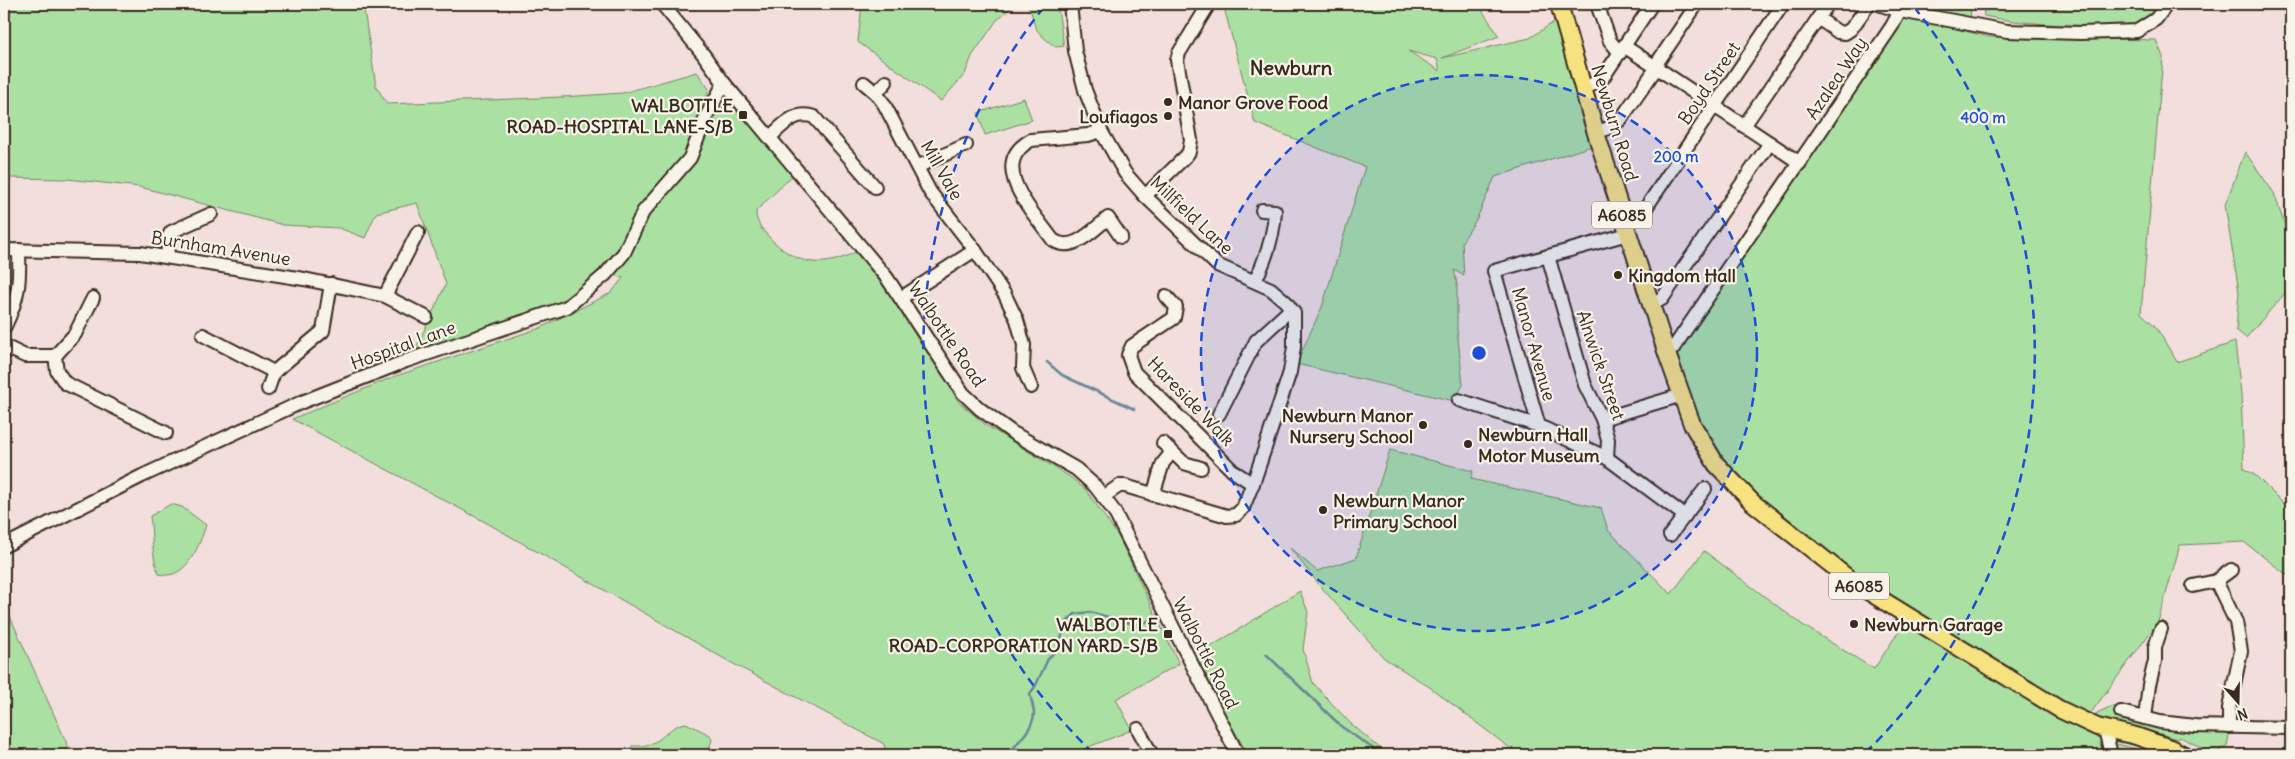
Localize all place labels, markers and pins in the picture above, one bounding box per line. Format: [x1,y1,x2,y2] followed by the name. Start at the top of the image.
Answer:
[1178,91,1329,114] place label: Manor Grove Food
[507,94,733,138] place label: WALBOTTLE ROAD-HOSPITAL LANE-S/B
[1162,96,1174,108] marker: Manor Grove Food
[1079,105,1158,128] place label: Loufiagos
[737,109,749,121] marker: WALBOTTLE ROAD-HOSPITAL LANE-S/B
[1162,110,1174,122] marker: Loufiagos
[1628,264,1736,287] place label: Kingdom Hall
[1612,269,1624,281] marker: Kingdom Hall
[1470,344,1488,362] centre of rings
[1282,404,1414,448] place label: Newburn Manor Nursery School
[1417,419,1429,431] marker: Newburn Manor Nursery School
[1478,423,1600,467] place label: Newburn Hall Motor Museum
[1462,438,1474,450] marker: Newburn Hall Motor Museum
[1333,489,1465,533] place label: Newburn Manor Primary School
[1317,504,1329,516] marker: Newburn Manor Primary School
[889,613,1158,657] place label: WALBOTTLE ROAD-CORPORATION YARD-S/B
[1864,613,2003,636] place label: Newburn Garage
[1848,618,1860,630] marker: Newburn Garage
[1162,628,1174,640] marker: WALBOTTLE ROAD-CORPORATION YARD-S/B

